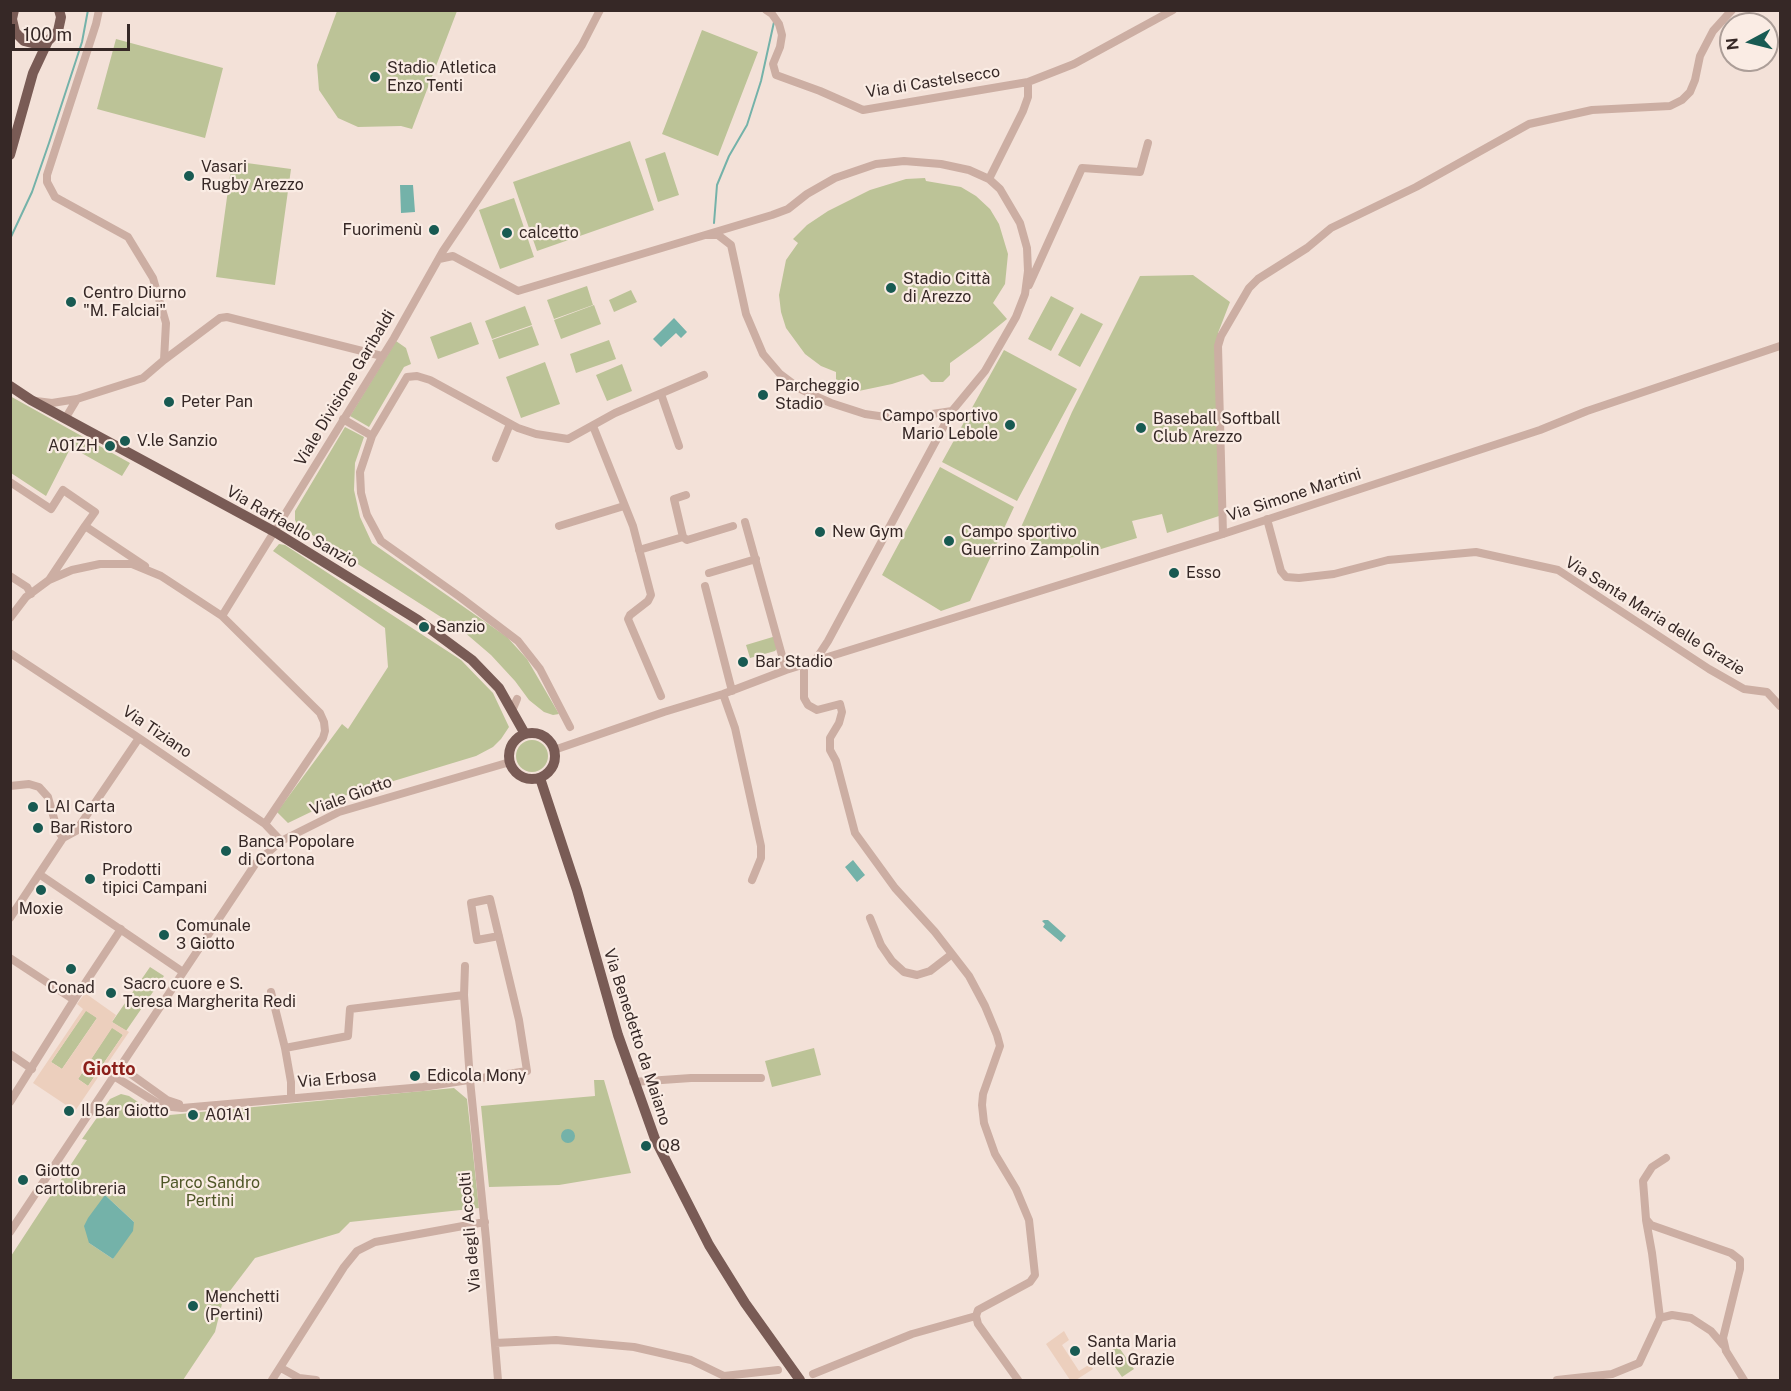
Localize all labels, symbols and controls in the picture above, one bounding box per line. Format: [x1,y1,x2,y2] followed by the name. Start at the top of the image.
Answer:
[15,12,134,50] scale bar
[1719,12,1779,72] north arrow
[23,24,72,45] text: 100 m
[1722,37,1743,51] text: N
[387,58,496,96] place label: Stadio Atletica Enzo Tenti
[864,62,1002,102] street label: Via di Castelsecco
[368,70,382,84] marker: Stadio Atletica Enzo Tenti
[201,157,304,195] place label: Vasari Rugby Arezzo
[182,169,196,183] marker: Vasari Rugby Arezzo
[343,220,422,240] place label: Fuorimenù
[427,223,441,237] marker: Fuorimenù
[519,223,579,243] place label: calcetto
[500,226,514,240] marker: calcetto
[903,269,990,307] place label: Stadio Città di Arezzo
[884,281,898,295] marker: Stadio Città di Arezzo
[83,283,186,321] place label: Centro Diurno "M. Falciai"
[64,295,78,309] marker: Centro Diurno "M. Falciai"
[291,307,399,469] street label: Viale Divisione Garibaldi
[775,376,860,414] place label: Parcheggio Stadio
[756,388,770,402] marker: Parcheggio Stadio
[181,392,253,412] place label: Peter Pan
[162,395,176,409] marker: Peter Pan
[882,406,998,444] place label: Campo sportivo Mario Lebole
[1153,409,1281,447] place label: Baseball Softball Club Arezzo
[1003,418,1017,432] marker: Campo sportivo Mario Lebole
[1134,421,1148,435] marker: Baseball Softball Club Arezzo
[137,431,217,451] place label: V.le Sanzio
[118,434,132,448] marker: V.le Sanzio
[48,436,98,456] place label: A01ZH
[103,439,117,453] marker: A01ZH
[1225,464,1363,526] street label: Via Simone Martini
[223,482,361,572] street label: Via Raffaello Sanzio
[832,522,903,542] place label: New Gym
[961,522,1099,560] place label: Campo sportivo Guerrino Zampolin
[813,525,827,539] marker: New Gym
[942,534,956,548] marker: Campo sportivo Guerrino Zampolin
[1561,553,1749,679] street label: Via Santa Maria delle Grazie
[1186,563,1221,583] place label: Esso
[1167,566,1181,580] marker: Esso
[436,617,485,637] place label: Sanzio
[417,620,431,634] marker: Sanzio
[755,652,833,672] place label: Bar Stadio
[736,655,750,669] marker: Bar Stadio
[119,702,195,762] street label: Via Tiziano
[307,772,395,820] street label: Viale Giotto
[45,797,115,817] place label: LAI Carta
[26,800,40,814] marker: LAI Carta
[50,818,133,838] place label: Bar Ristoro
[31,821,45,835] marker: Bar Ristoro
[238,832,355,870] place label: Banca Popolare di Cortona
[219,844,233,858] marker: Banca Popolare di Cortona
[102,860,207,898] place label: Prodotti tipici Campani
[83,872,97,886] marker: Prodotti tipici Campani
[34,883,48,897] marker: Moxie
[19,899,63,919] place label: Moxie
[176,916,251,954] place label: Comunale 3 Giotto
[157,928,171,942] marker: Comunale 3 Giotto
[599,946,675,1128] street label: Via Benedetto da Maiano
[64,962,78,976] marker: Conad
[123,974,296,1012] place label: Sacro cuore e S. Teresa Margherita Redi
[47,978,95,998] place label: Conad
[104,986,118,1000] marker: Sacro cuore e S. Teresa Margherita Redi
[83,1058,135,1080] district label: Giotto
[297,1066,377,1092] street label: Via Erbosa
[427,1066,526,1086] place label: Edicola Mony
[408,1069,422,1083] marker: Edicola Mony
[81,1101,169,1121] place label: Il Bar Giotto
[62,1104,76,1118] marker: Il Bar Giotto
[205,1105,250,1125] place label: A01A1
[186,1108,200,1122] marker: A01A1
[658,1136,680,1156] place label: Q8
[639,1139,653,1153] marker: Q8
[35,1161,126,1199] place label: Giotto cartolibreria
[455,1171,485,1293] street label: Via degli Accolti
[16,1173,30,1187] marker: Giotto cartolibreria
[160,1173,260,1211] park label: Parco Sandro Pertini
[205,1287,279,1325] place label: Menchetti (Pertini)
[186,1299,200,1313] marker: Menchetti (Pertini)
[1087,1332,1176,1370] place label: Santa Maria delle Grazie
[1068,1344,1082,1358] marker: Santa Maria delle Grazie

